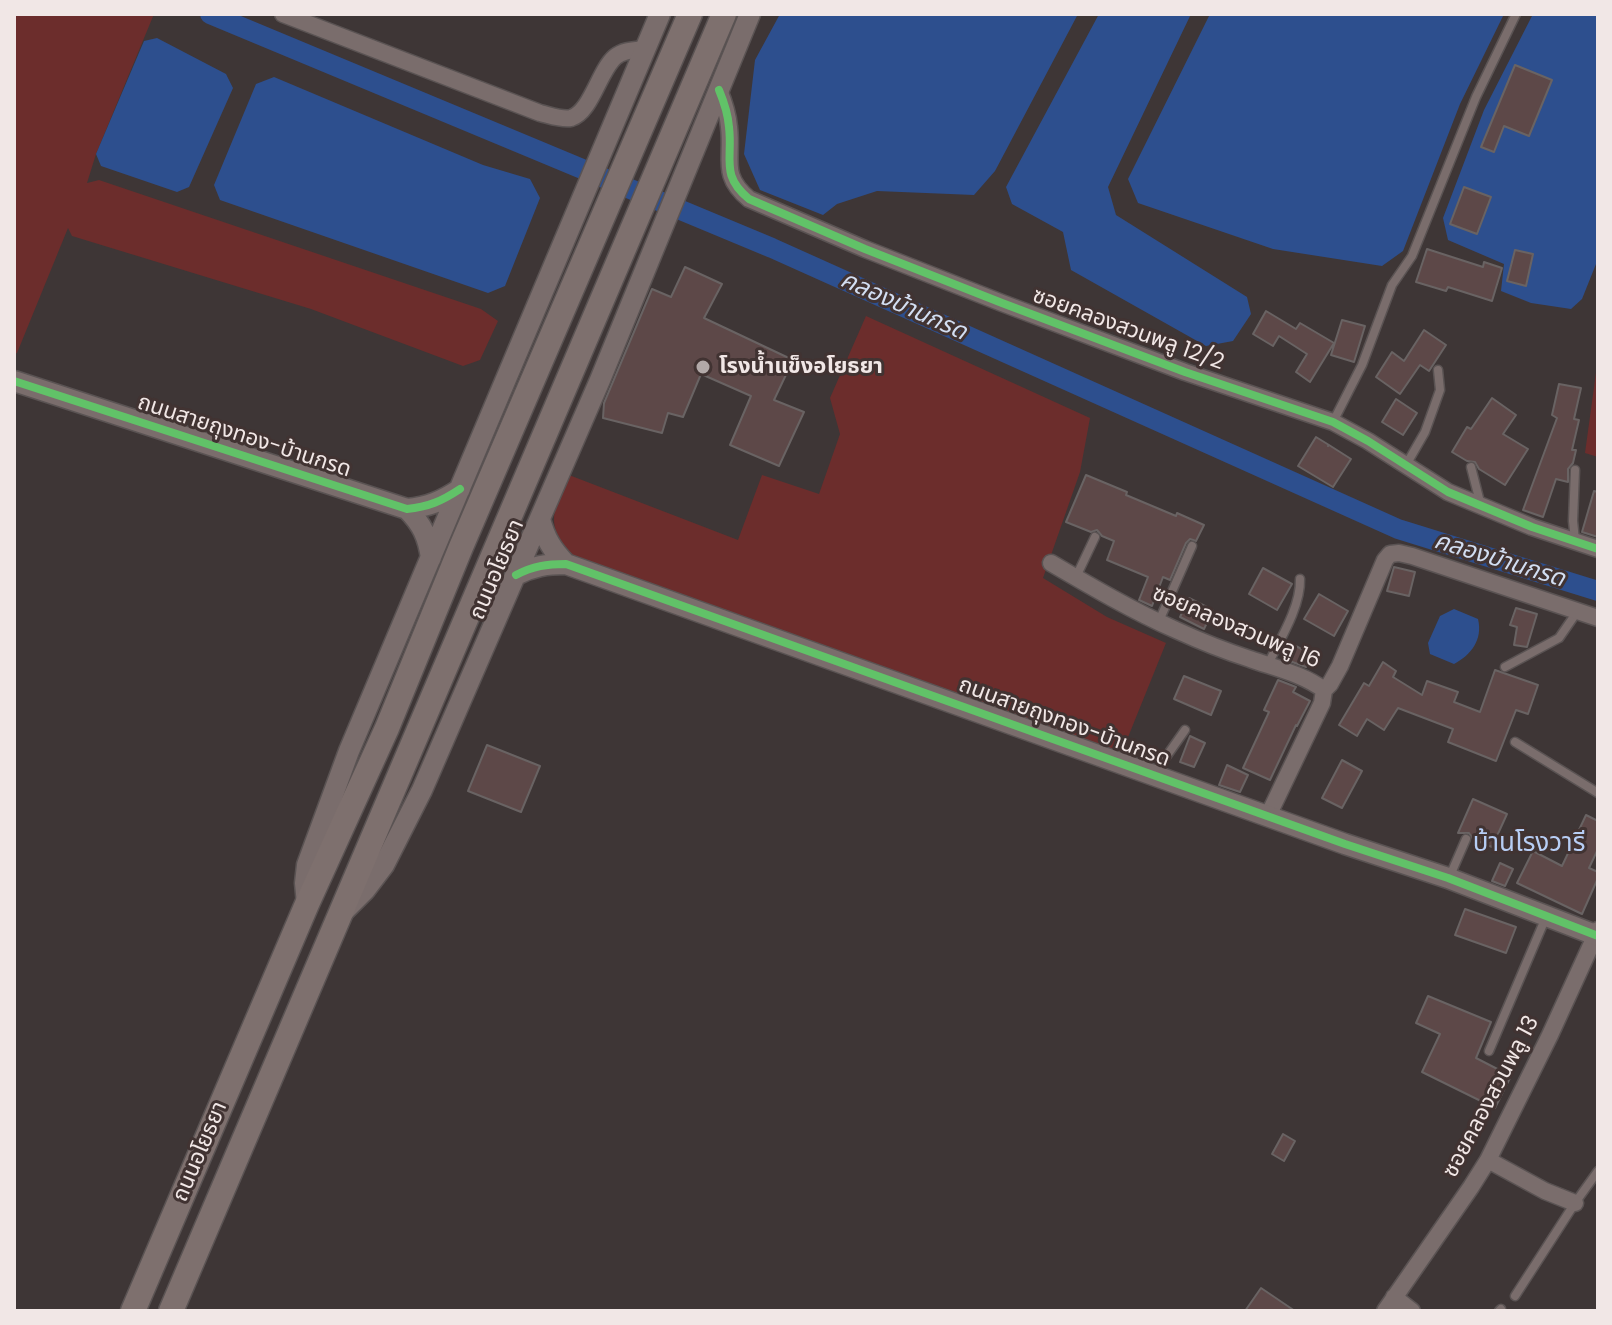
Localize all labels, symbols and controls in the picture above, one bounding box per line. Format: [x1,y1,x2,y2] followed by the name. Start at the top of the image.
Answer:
[836,266,970,348] water label: คลองบ้านกรด
[1029,283,1227,377] street label: ซอยคลองสวนพลู 12/2
[719,354,883,380] place label: โรงน้ำแข็งอโยธยา
[694,358,712,376] marker: โรงน้ำแข็งอโยธยา
[134,390,354,484] street label: ถนนสายถุงทอง-บ้านกรด
[465,516,531,624] street label: ถนนอโยธยา
[1430,528,1568,594] water label: คลองบ้านกรด
[1148,581,1324,675] street label: ซอยคลองสวนพลู 16
[955,672,1173,774] street label: ถนนสายถุงทอง-บ้านกรด
[1473,828,1585,860] district label: บ้านโรงวารี
[1438,1012,1546,1182] street label: ซอยคลองสวนพลู 13
[168,1098,234,1206] street label: ถนนอโยธยา

